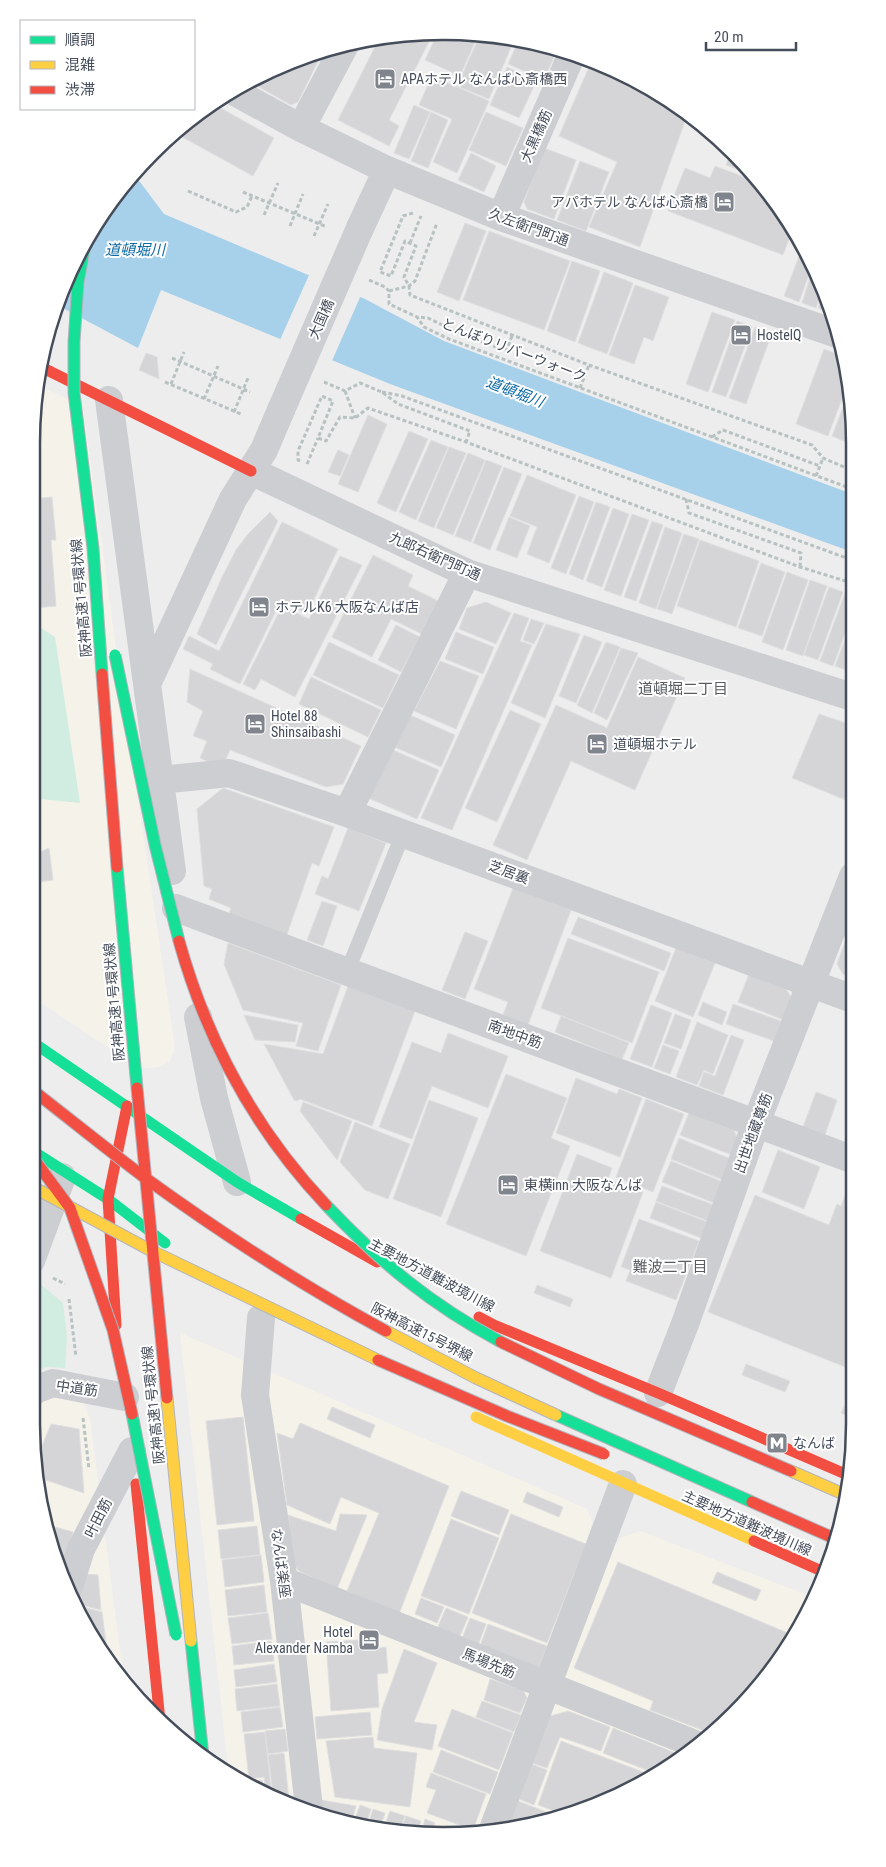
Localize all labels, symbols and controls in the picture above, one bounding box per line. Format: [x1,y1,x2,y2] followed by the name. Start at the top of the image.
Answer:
[20,20,195,110] legend
[706,20,796,52] scale bar
[714,28,744,46] text: 20 m
[65,31,95,49] text: 順調
[65,56,95,74] text: 混雑
[373,67,397,91] hotel icon: APAホテル なんば心斎橋西
[401,71,567,87] place label: APAホテル なんば心斎橋西
[65,81,95,99] text: 渋滞
[517,107,555,165] street label: 大黒橋筋
[712,190,736,214] hotel icon: アパホテル なんば心斎橋
[551,194,708,210] place label: アパホテル なんば心斎橋
[487,205,571,249] street label: 久左衛門町通
[105,241,167,259] water label: 道頓堀川
[305,297,337,341] street label: 大国橋
[439,315,589,385] street label: とんぼりリバーウォーク
[729,323,753,347] hotel icon: HostelQ
[757,327,801,343] place label: HostelQ
[484,373,548,412] water label: 道頓堀川
[387,529,483,583] street label: 九郎右衛門町通
[68,538,94,658] street label: 阪神高速1号環状線
[247,595,271,619] hotel icon: ホテルK6 大阪なんば店
[275,599,419,615] place label: ホテルK6 大阪なんば店
[638,680,728,698] district label: 道頓堀二丁目
[271,708,341,740] place label: Hotel 88 Shinsaibashi
[243,712,267,736] hotel icon: Hotel 88 Shinsaibashi
[585,732,609,756] hotel icon: 道頓堀ホテル
[613,736,697,752] place label: 道頓堀ホテル
[487,857,531,887] street label: 芝居裏
[101,942,127,1062] street label: 阪神高速1号環状線
[486,1017,544,1051] street label: 南地中筋
[731,1091,775,1175] street label: 出世地蔵尊筋
[496,1173,520,1197] hotel icon: 東横inn 大阪なんば
[524,1177,642,1193] place label: 東横inn 大阪なんば
[366,1235,498,1315] street label: 主要地方道難波境川線
[632,1258,708,1276] district label: 難波二丁目
[369,1299,475,1365] street label: 阪神高速15号堺線
[139,1345,167,1465] street label: 阪神高速1号環状線
[55,1377,99,1399] street label: 中道筋
[765,1431,789,1455] metro station icon: なんば
[793,1435,835,1451] place label: なんば
[680,1487,814,1559] street label: 主要地方道難波境川線
[81,1496,115,1540] street label: 叶田筋
[268,1527,294,1599] street label: なんば楽座
[255,1624,353,1656] place label: Hotel Alexander Namba
[357,1628,381,1652] hotel icon: Hotel Alexander Namba
[460,1645,518,1681] street label: 馬場先筋

